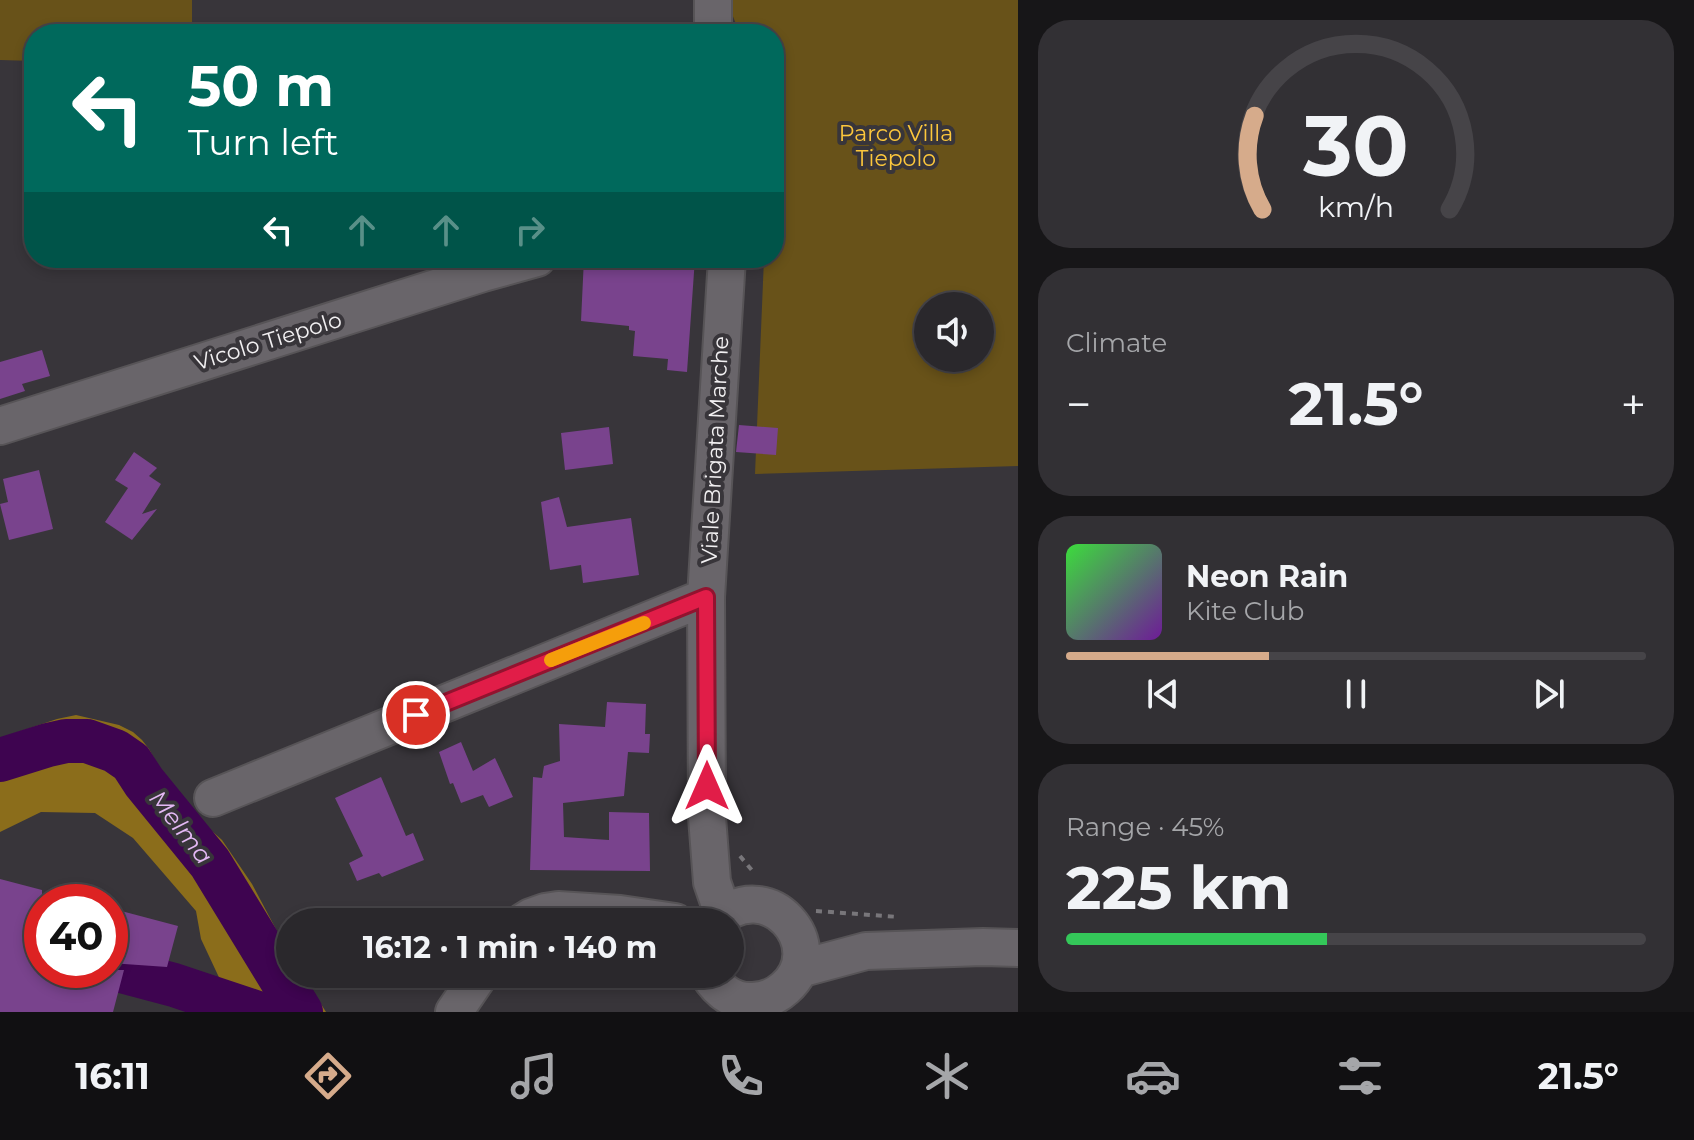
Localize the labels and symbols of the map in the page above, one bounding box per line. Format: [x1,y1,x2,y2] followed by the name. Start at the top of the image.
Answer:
[839,120,953,172] park label: Parco Villa Tiepolo
[191,306,345,376] street label: Vicolo Tiepolo
[696,335,734,565] street label: Viale Brigata Marche
[382,681,450,749] pin
[665,744,749,828] position arrow
[143,784,219,870] water label: Melma
[24,884,128,988] speed limit sign: 40

